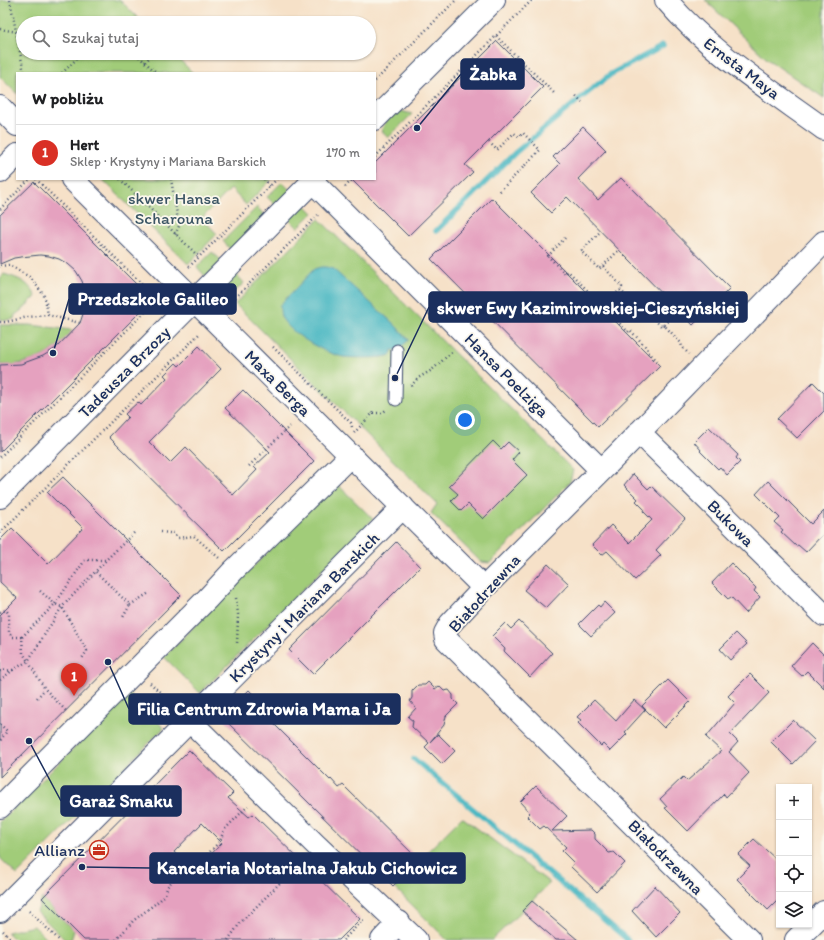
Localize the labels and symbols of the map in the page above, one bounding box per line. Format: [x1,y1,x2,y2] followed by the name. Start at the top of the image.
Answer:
[700,33,784,103] street label: Ernsta Maya
[461,59,524,89] callout: Żabka
[469,63,517,85] text: Żabka
[128,188,220,228] park label: skwer Hansa Scharouna
[69,284,236,314] callout: Przedszkole Galileo
[78,288,228,310] text: Przedszkole Galileo
[429,292,747,322] callout: skwer Ewy Kazimirowskiej-Cieszyńskiej
[437,297,739,319] text: skwer Ewy Kazimirowskiej-Cieszyńskiej
[74,322,174,422] street label: Tadeusza Brzozy
[461,329,553,421] street label: Hansa Poelziga
[241,346,315,420] street label: Maxa Berga
[455,410,475,430] your location
[703,495,759,551] street label: Bukowa
[225,528,383,686] street label: Krystyny i Mariana Barskich
[444,550,524,636] street label: Białodrzewna
[61,663,87,696] pin: 1
[129,694,400,724] callout: Filia Centrum Zdrowia Mama i Ja
[137,698,392,720] text: Filia Centrum Zdrowia Mama i Ja
[61,786,181,816] callout: Garaż Smaku
[69,790,173,812] text: Garaż Smaku
[624,815,708,899] street label: Białodrzewna
[88,839,110,861] office icon: Allianz
[34,840,85,860] place label: Allianz
[150,853,465,883] callout: Kancelaria Notarialna Jakub Cichowicz
[157,857,458,879] text: Kancelaria Notarialna Jakub Cichowicz

